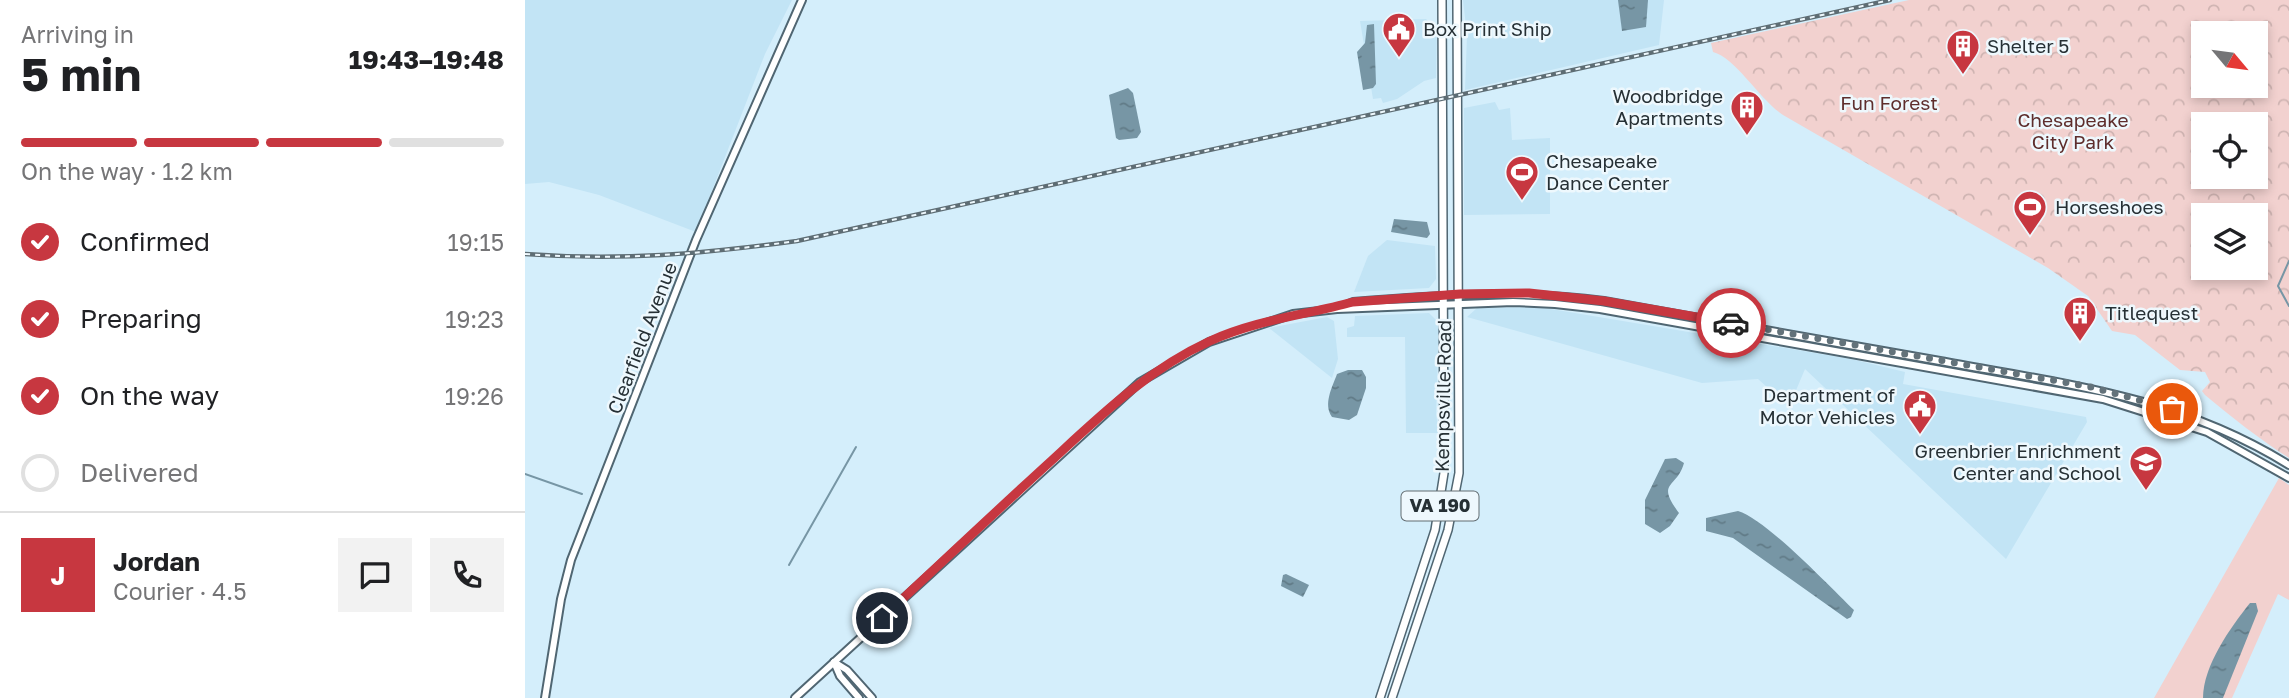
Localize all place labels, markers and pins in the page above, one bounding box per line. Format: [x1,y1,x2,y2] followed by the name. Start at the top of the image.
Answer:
[1380,10,1418,59] public building icon: Box Print Ship
[1423,17,1551,40] place label: Box Print Ship
[1944,27,1982,76] building icon: Shelter 5
[1987,34,2069,57] place label: Shelter 5
[1612,84,1723,129] place label: Woodbridge Apartments
[1728,88,1766,137] building icon: Woodbridge Apartments
[1546,149,1670,194] place label: Chesapeake Dance Center
[1503,153,1541,202] sports icon: Chesapeake Dance Center
[2011,188,2049,237] sports icon: Horseshoes
[2055,195,2164,218] place label: Horseshoes
[2061,294,2099,343] building icon: Titlequest
[2105,301,2198,324] place label: Titlequest
[2142,379,2202,439] pin
[1759,383,1895,428] place label: Department of Motor Vehicles
[1901,387,1939,436] public building icon: Department of Motor Vehicles
[1915,439,2121,484] place label: Greenbrier Enrichment Center and School
[2127,443,2165,492] school or university icon: Greenbrier Enrichment Center and School
[852,588,912,648] pin

